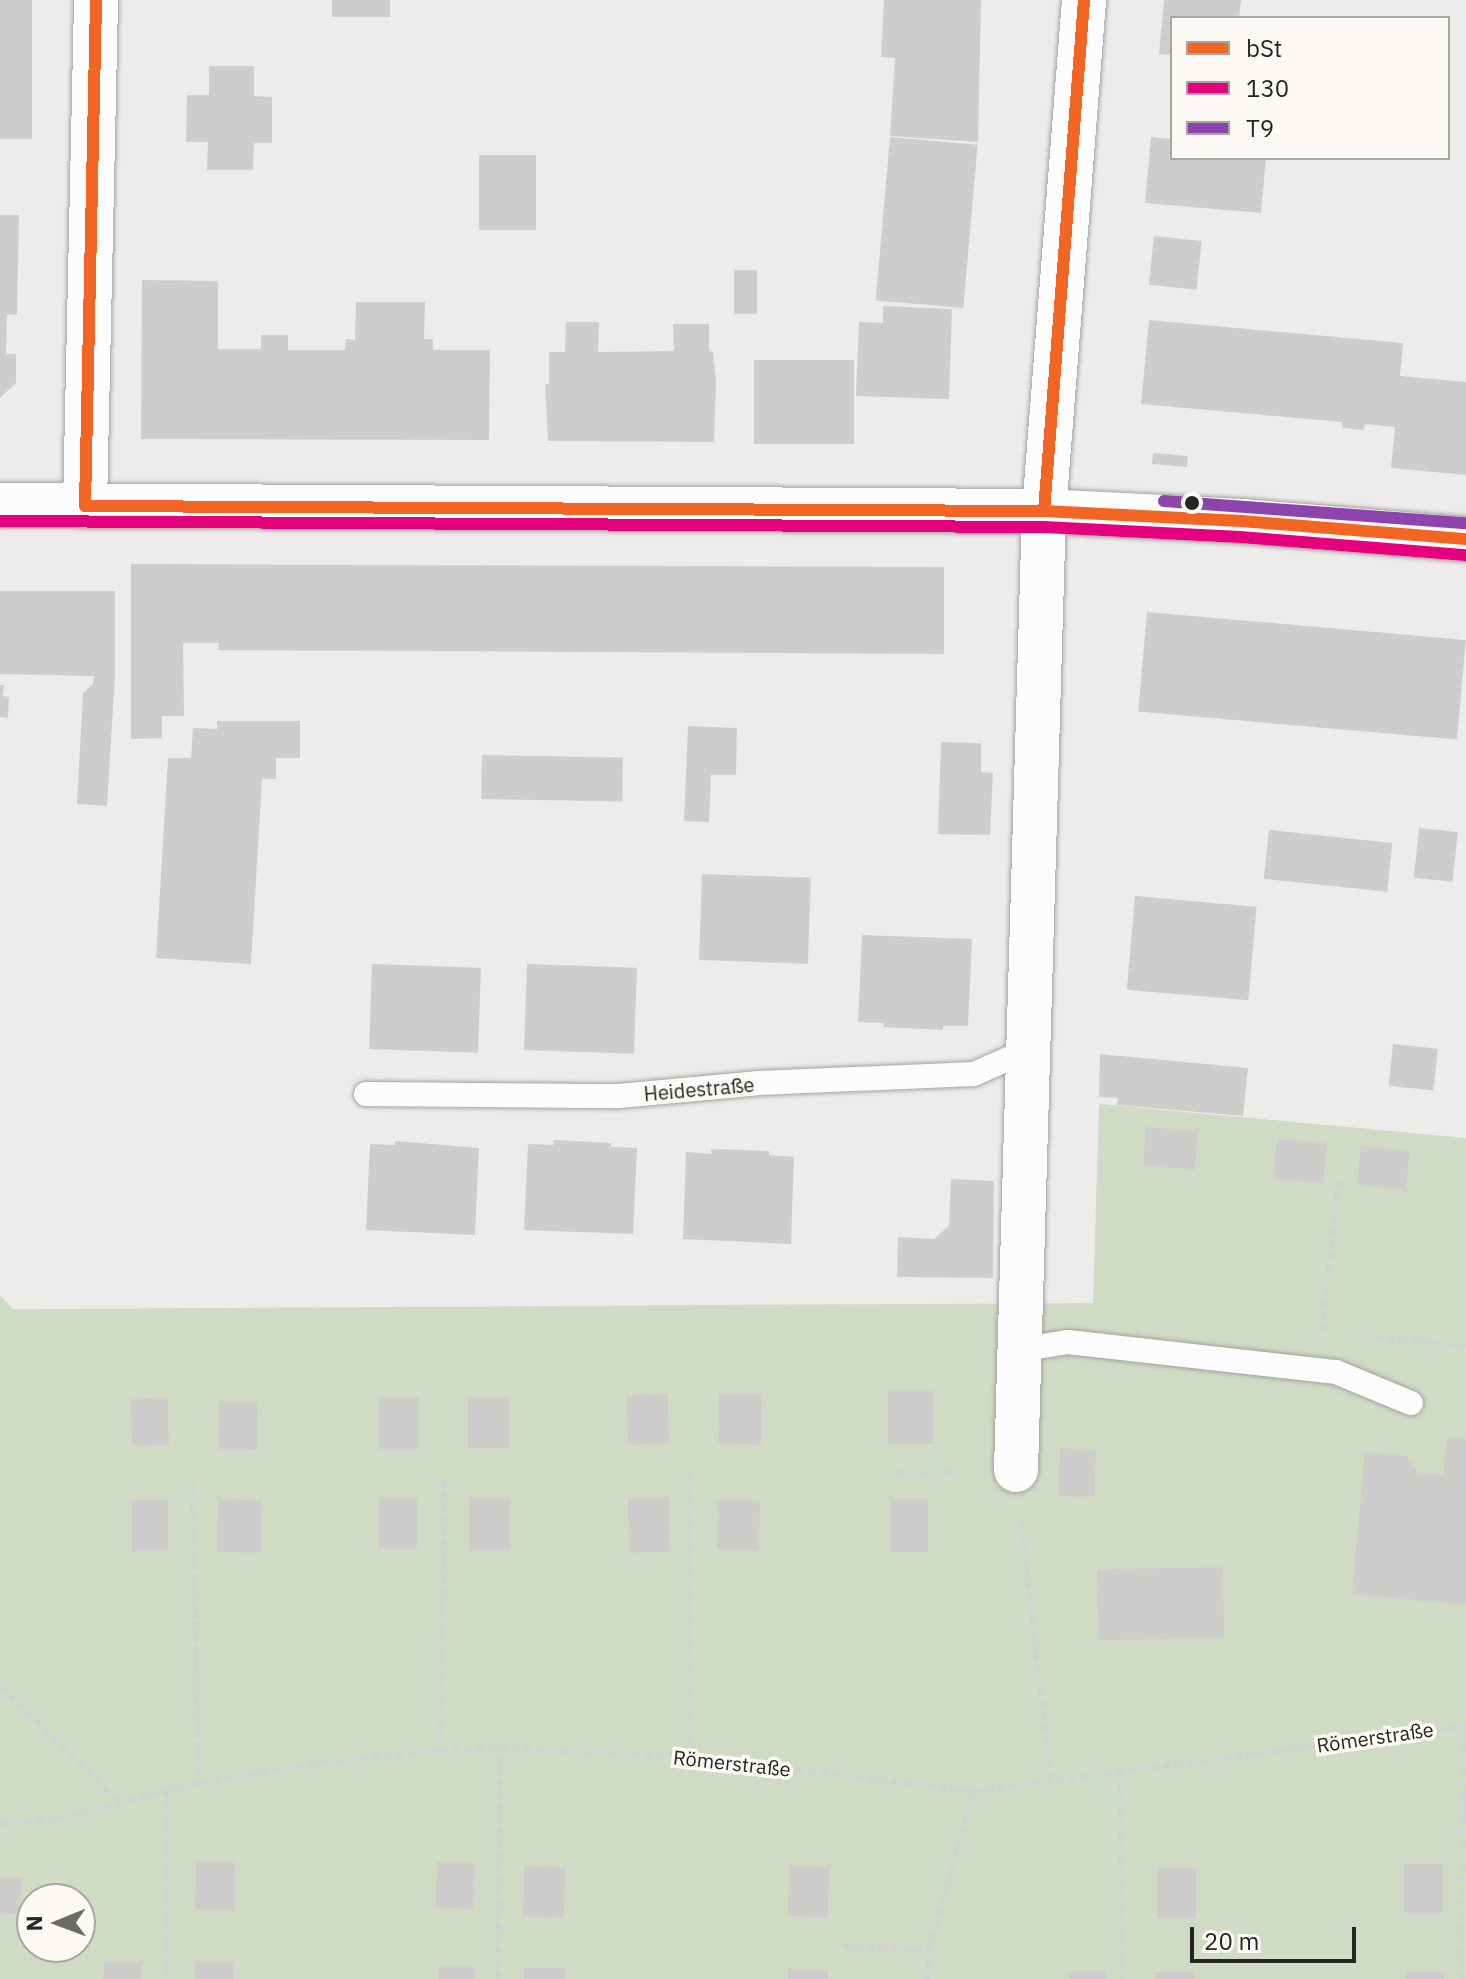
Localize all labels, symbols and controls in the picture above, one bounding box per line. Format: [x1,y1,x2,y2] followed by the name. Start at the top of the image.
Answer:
[1170,16,1450,160] legend
[1246,32,1282,64] text: bSt
[1246,72,1289,104] text: 130
[1246,112,1274,144] text: T9
[1184,495,1200,511] unlabelled marker
[643,1072,755,1106] street label: Heidestraße
[1315,1717,1435,1757] street label: Römerstraße
[672,1745,792,1781] street label: Römerstraße
[16,1883,96,1963] north arrow
[1194,1911,1360,1961] scale bar
[19,1915,48,1932] text: N
[1204,1925,1259,1957] text: 20 m

